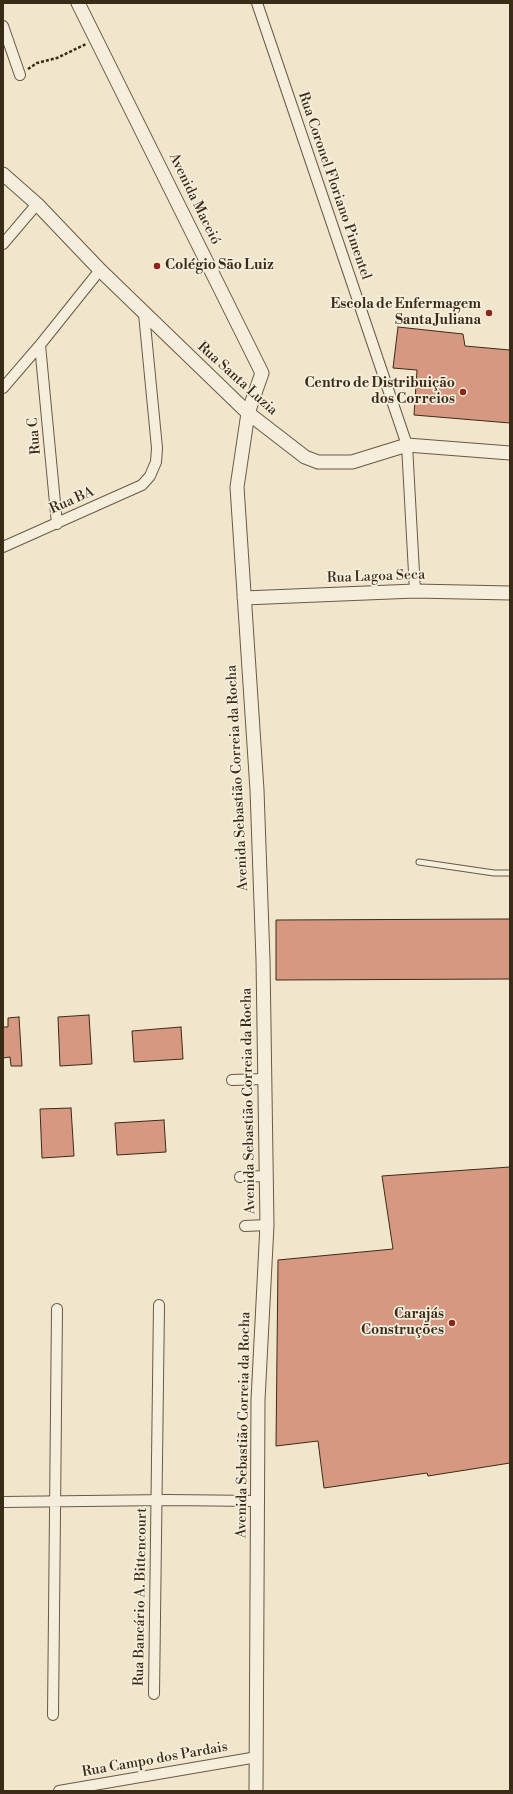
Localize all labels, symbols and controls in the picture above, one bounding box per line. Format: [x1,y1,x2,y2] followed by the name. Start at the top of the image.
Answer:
[294,90,374,282] street label: Rua Coronel Floriano Pimentel
[165,151,223,247] street label: Avenida Maceió
[165,258,274,274] place label: Colégio São Luiz
[152,261,162,271] marker: Colégio São Luiz
[330,297,481,330] place label: Escola de Enfermagem Santa Juliana
[484,308,494,318] marker: Escola de Enfermagem Santa Juliana
[194,339,280,419] street label: Rua Santa Luzia
[304,376,455,408] place label: Centro de Distribuição dos Correios
[458,387,468,397] marker: Centro de Distribuição dos Correios
[25,417,45,455] street label: Rua C
[47,484,97,518] street label: Rua BA
[327,567,425,587] street label: Rua Lagoa Seca
[224,664,252,892] street label: Avenida Sebastião Correia da Rocha
[239,988,259,1214] street label: Avenida Sebastião Correia da Rocha
[361,1307,444,1340] place label: Carajás Construções
[234,1312,254,1538] street label: Avenida Sebastião Correia da Rocha
[447,1318,457,1328] marker: Carajás Construções
[131,1508,151,1686] street label: Rua Bancário A. Bittencourt
[81,1739,229,1781] street label: Rua Campo dos Pardais

